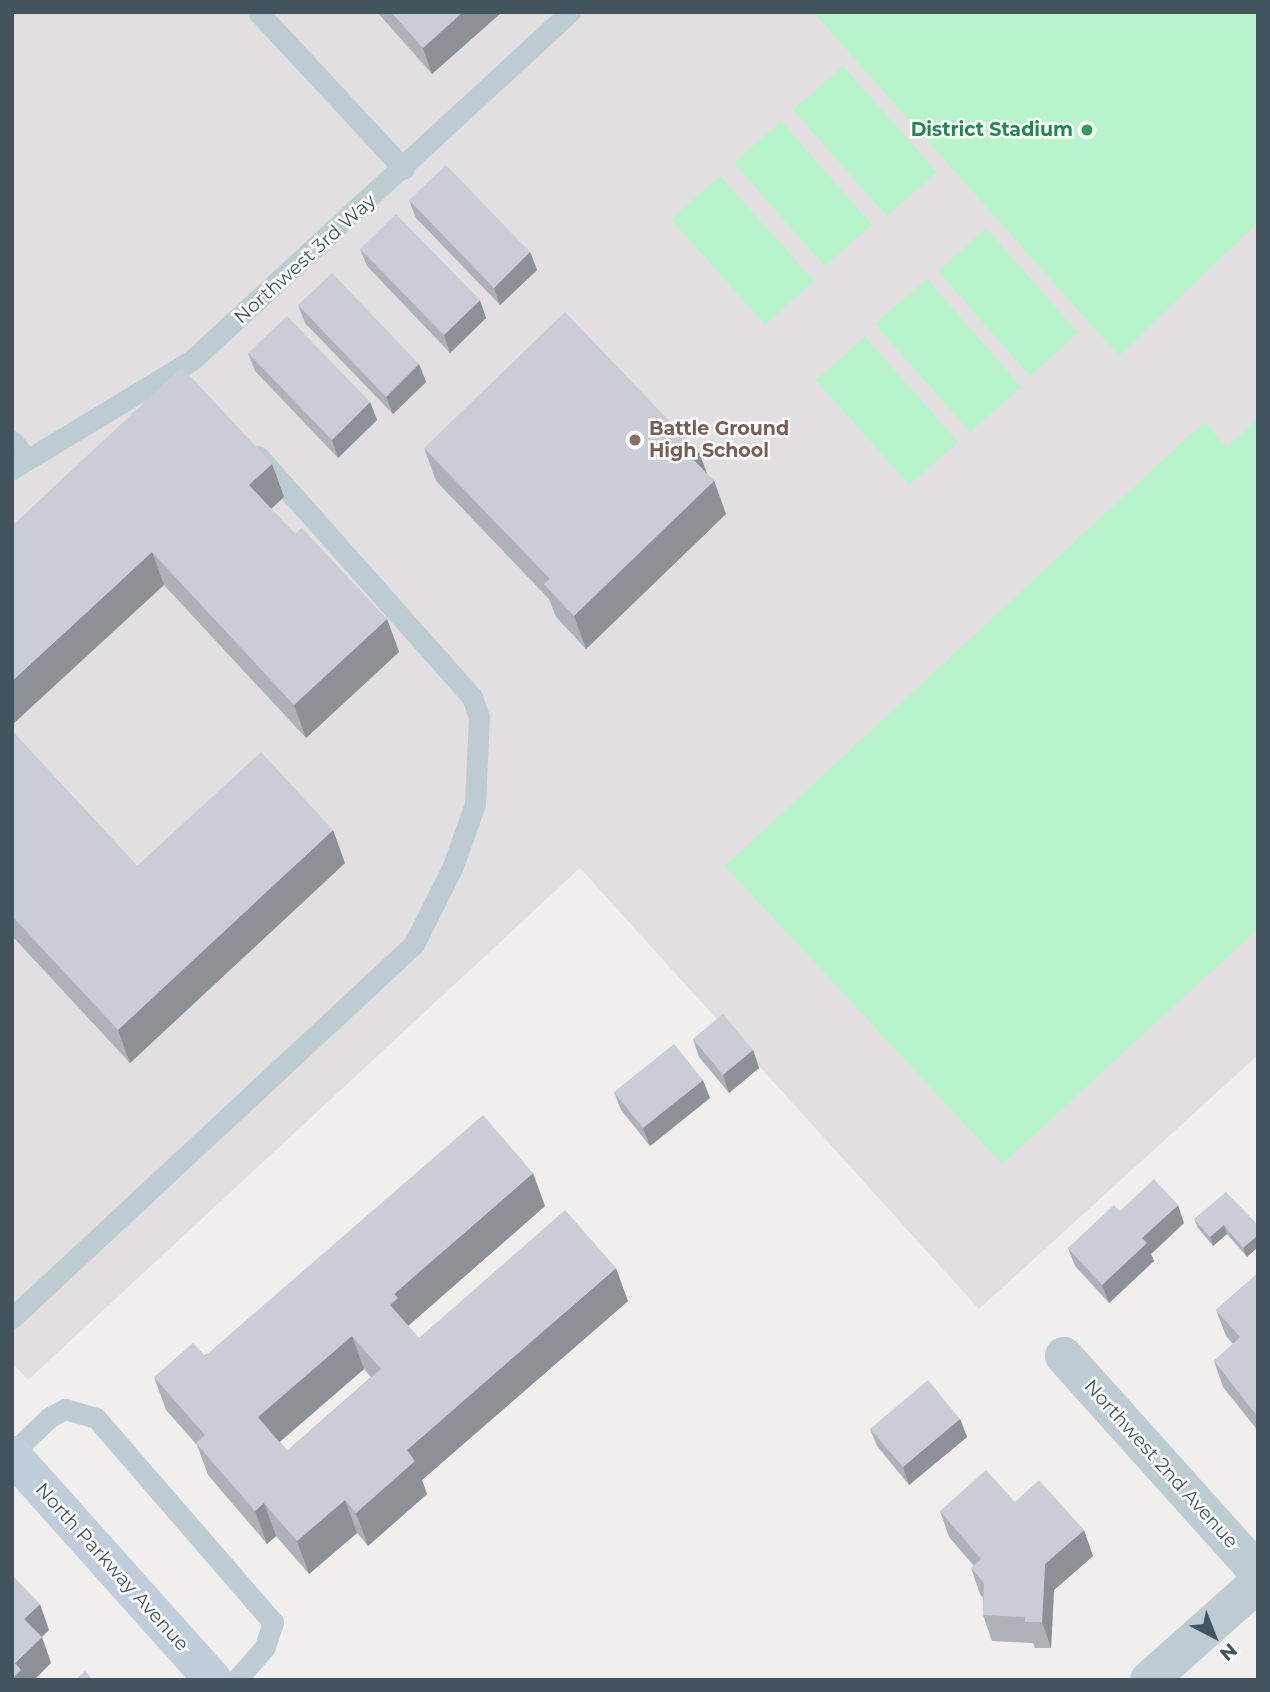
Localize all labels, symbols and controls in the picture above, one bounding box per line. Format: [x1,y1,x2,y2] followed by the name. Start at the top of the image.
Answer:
[911,119,1073,141] place label: District Stadium
[1079,122,1095,138] marker: District Stadium
[230,189,380,329] street label: Northwest 3rd Way
[649,418,789,462] place label: Battle Ground High School
[627,432,643,448] marker: Battle Ground High School
[1079,1375,1243,1553] street label: Northwest 2nd Avenue
[31,1478,193,1656] street label: North Parkway Avenue
[1179,1601,1249,1671] north arrow
[1215,1638,1242,1666] text: N

